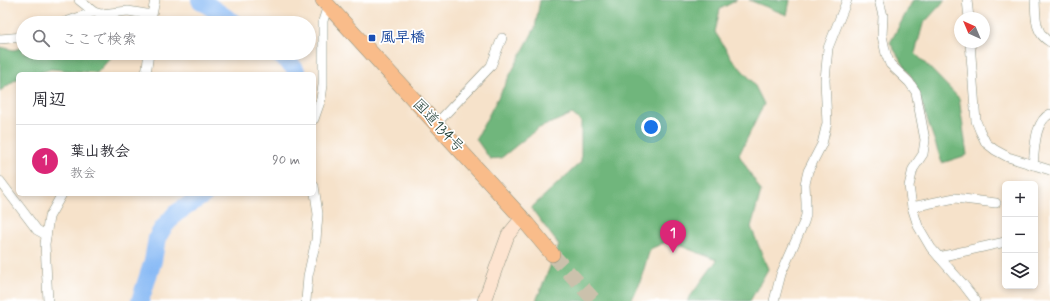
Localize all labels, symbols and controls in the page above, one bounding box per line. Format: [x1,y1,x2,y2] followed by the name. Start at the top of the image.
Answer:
[954,12,990,48] north arrow
[16,16,316,60] search box
[30,27,52,49] icon: search
[380,28,425,48] place label: 風早橋
[62,30,137,50] text: ここで検索
[367,33,377,43] marker: 風早橋
[32,89,66,111] text: 周辺
[408,95,468,157] street label: 国道134号
[641,117,661,137] your location
[70,142,130,162] text: 葉山教会
[42,152,48,169] text: 1
[272,152,300,169] text: 90 m
[70,165,96,182] text: 教会
[1002,181,1038,289] map controls
[1002,181,1038,217] button: +
[1002,217,1038,253] button: −
[660,220,686,253] pin: 1
[1002,253,1038,289] button: layers

